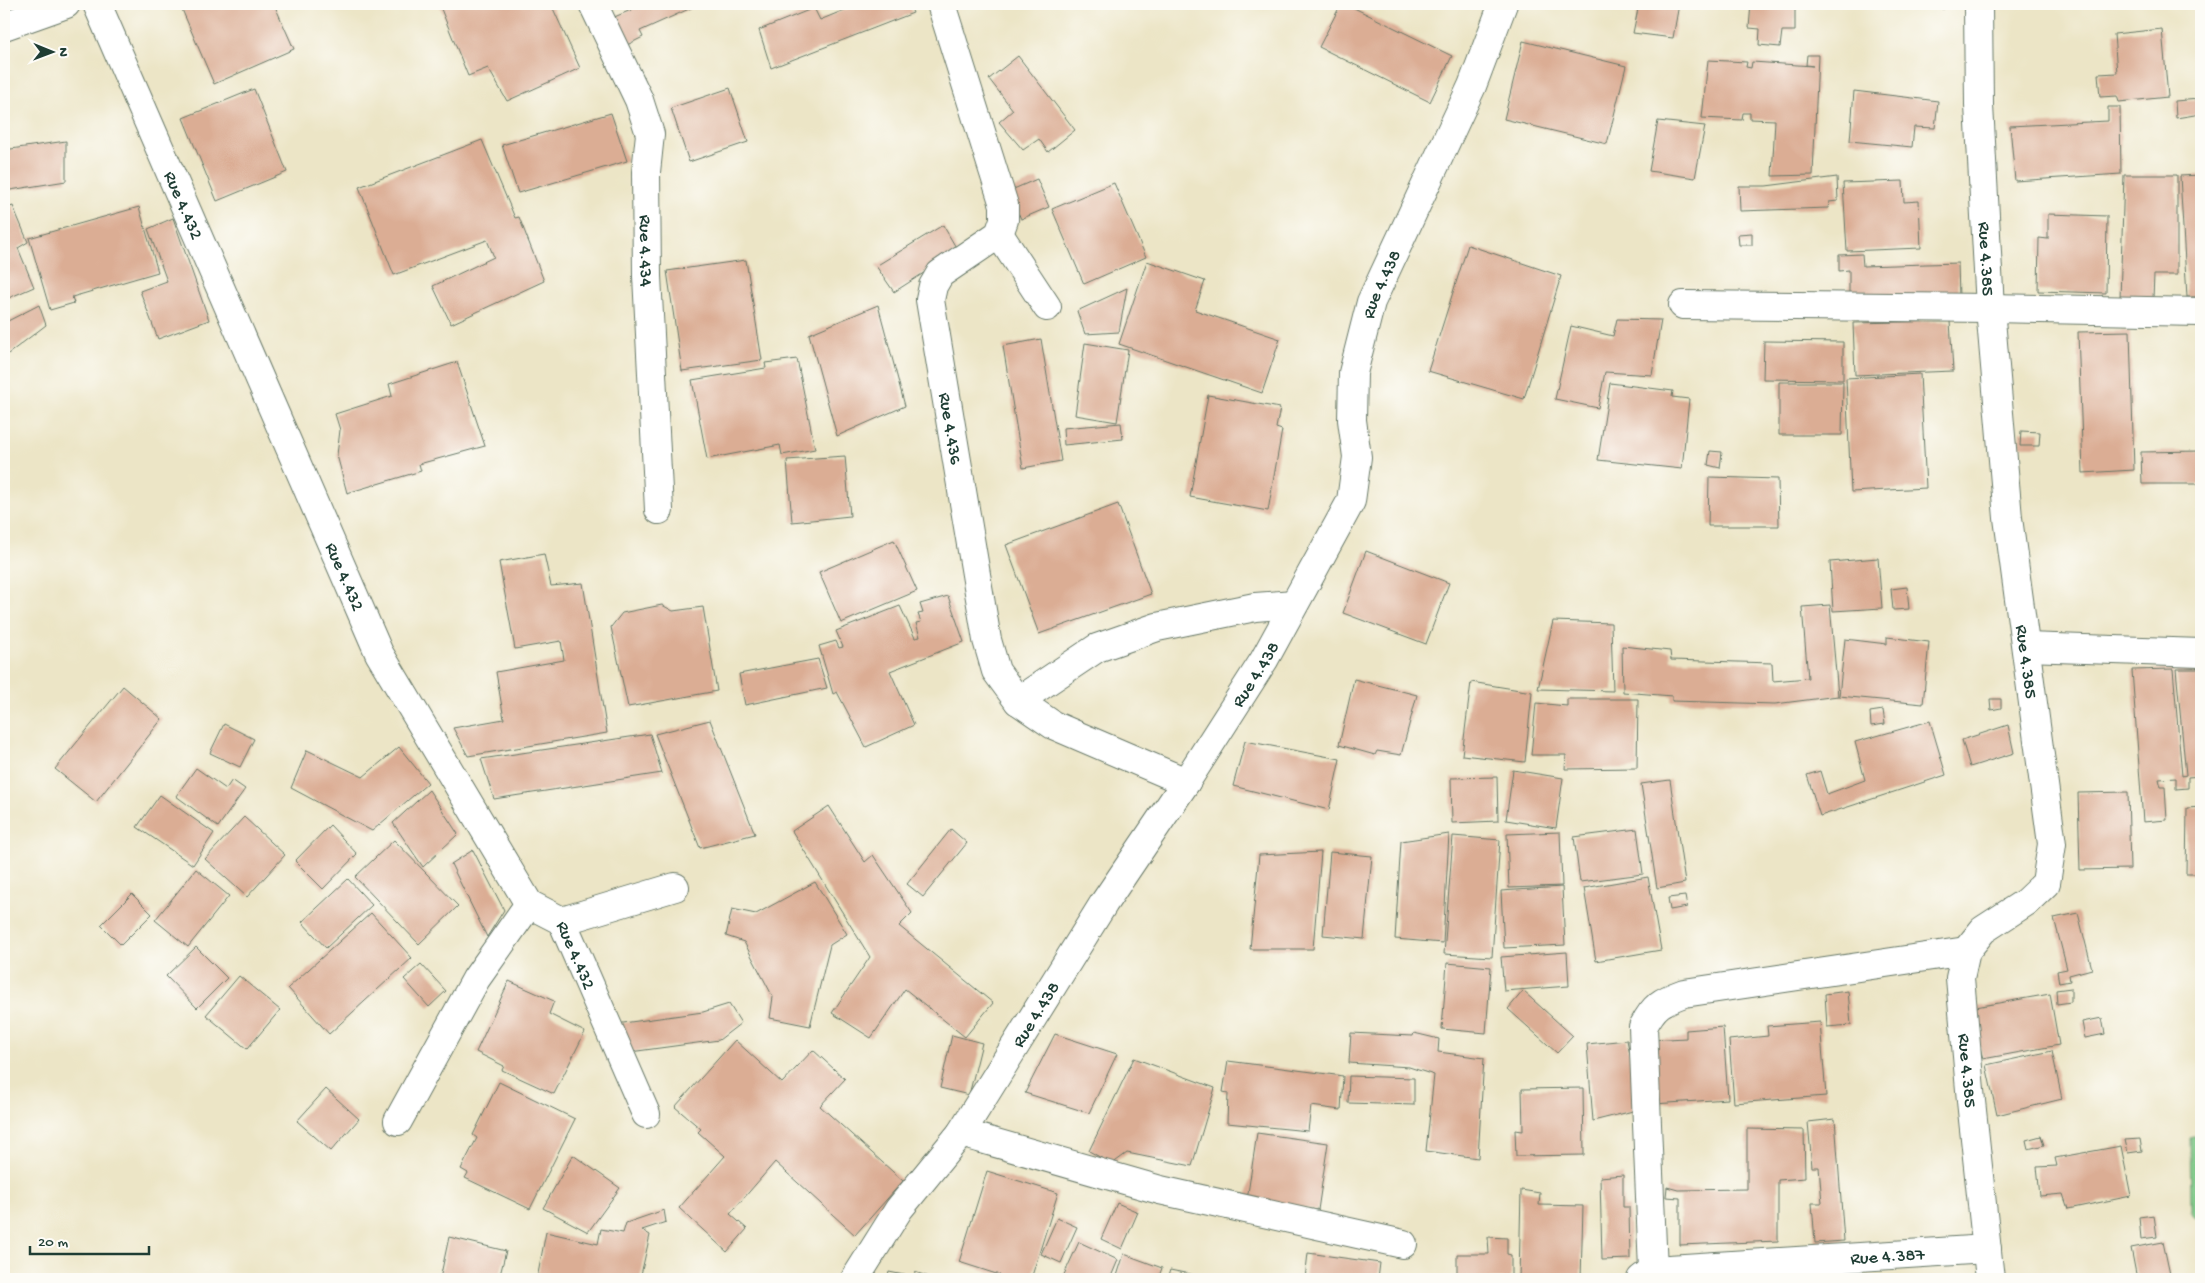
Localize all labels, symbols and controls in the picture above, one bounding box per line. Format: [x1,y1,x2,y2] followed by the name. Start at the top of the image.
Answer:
[28,28,78,78] north arrow
[54,47,71,57] text: N
[158,168,206,243] street label: Rue 4.432
[633,215,656,288] street label: Rue 4.434
[1972,221,1997,297] street label: Rue 4.385
[1359,247,1407,321] street label: Rue 4.438
[933,391,966,467] street label: Rue 4.436
[319,540,367,615] street label: Rue 4.432
[2010,624,2040,700] street label: Rue 4.385
[1229,638,1285,712] street label: Rue 4.438
[550,918,599,993] street label: Rue 4.432
[1009,978,1066,1052] street label: Rue 4.438
[1952,1033,1980,1109] street label: Rue 4.385
[30,1223,149,1255] scale bar
[38,1234,68,1252] text: 20 m
[1850,1245,1926,1271] street label: Rue 4.387

